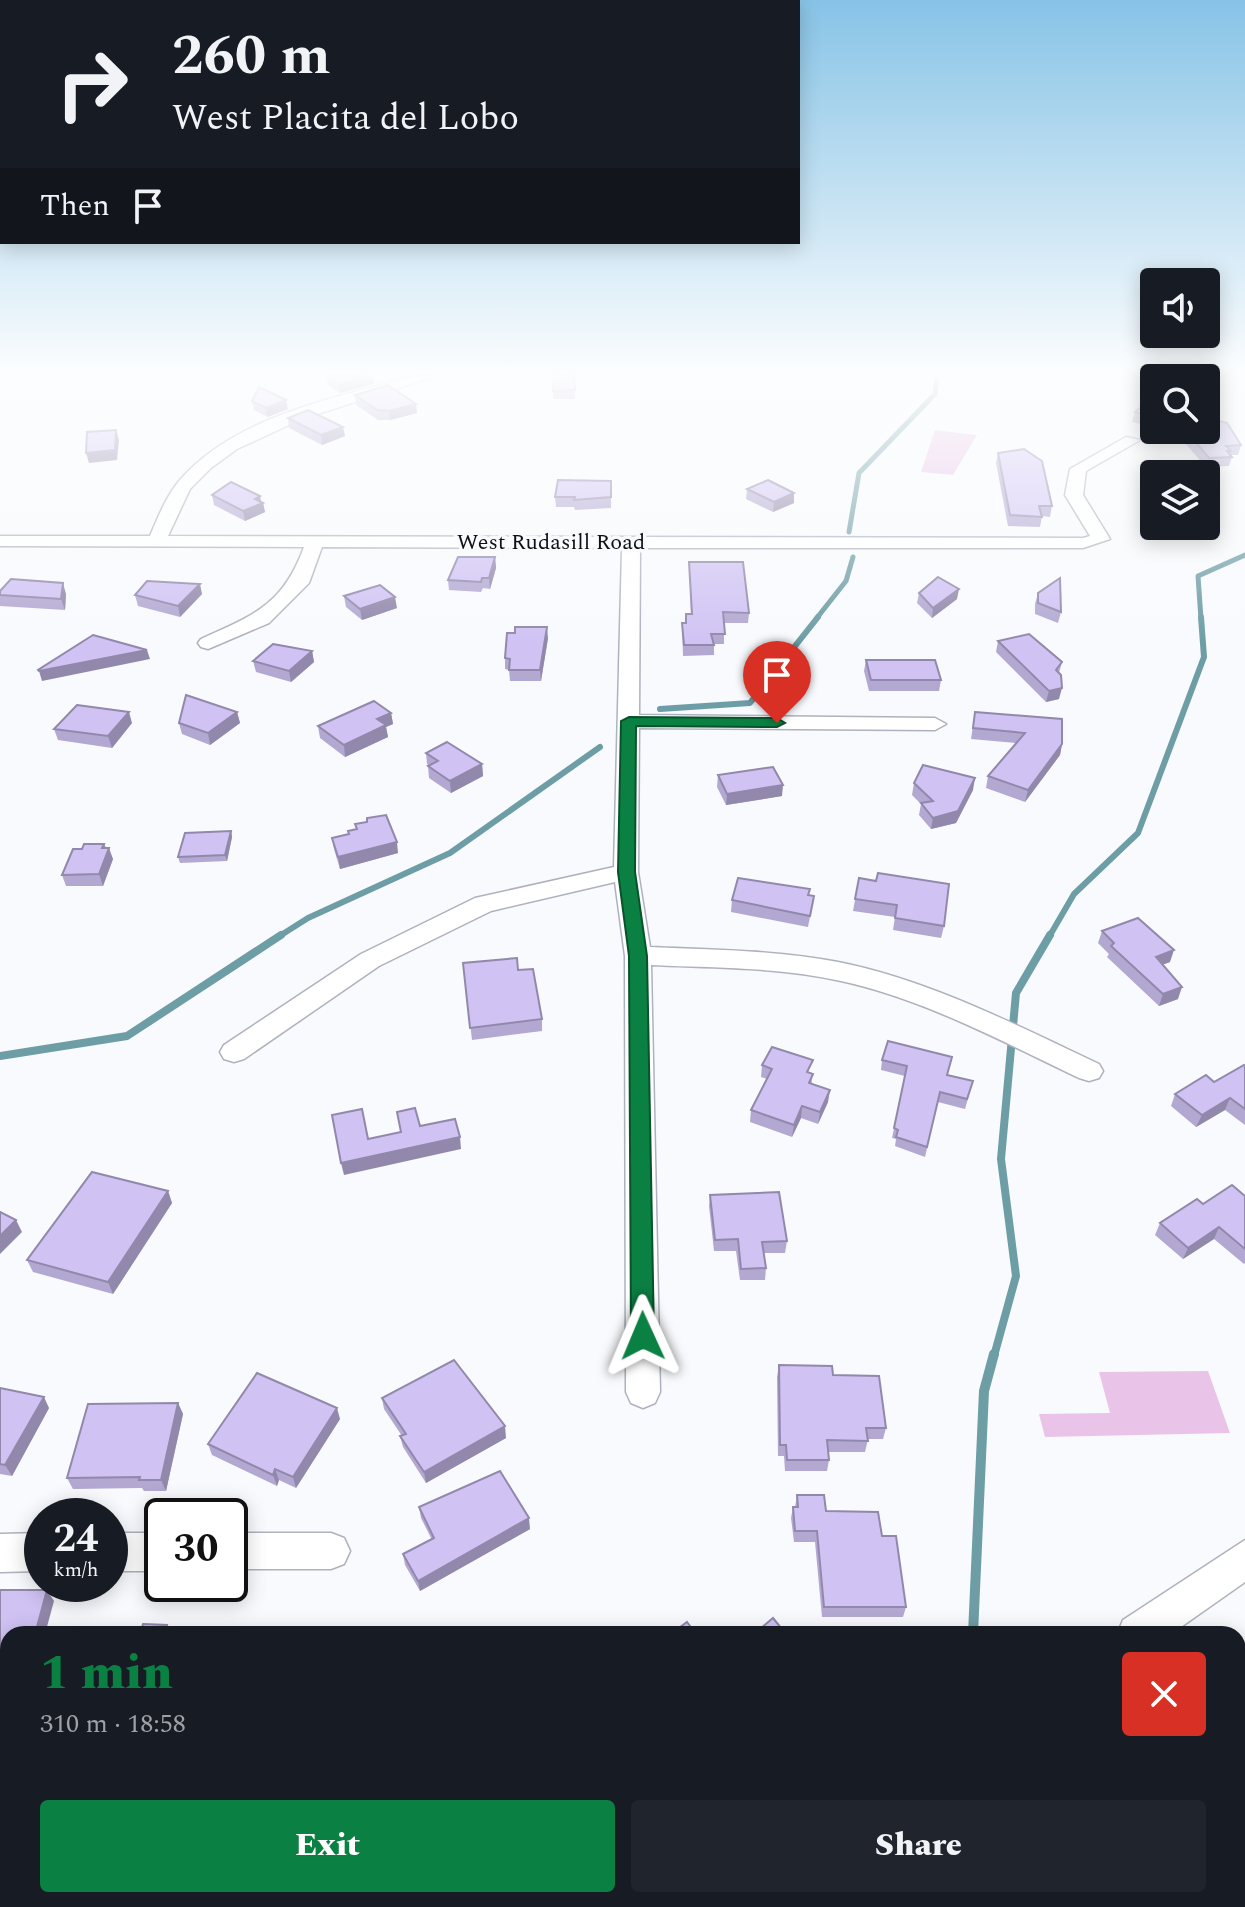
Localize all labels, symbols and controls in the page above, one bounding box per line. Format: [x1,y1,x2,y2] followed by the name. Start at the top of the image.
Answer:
[172,14,331,99] text: 260 m
[40,32,144,136] icon: right
[172,91,519,146] text: West Placita del Lobo
[40,183,110,229] text: Then
[126,184,170,228] icon: arrive
[1140,268,1220,540] map controls
[1140,268,1220,348] button: sound
[1140,364,1220,444] button: search
[1140,460,1220,540] button: layers
[457,526,645,559] street label: West Rudasill Road
[743,641,811,723] pin
[755,653,799,697] icon: arrive
[601,1294,685,1378] position arrow
[144,1498,248,1602] speed limit sign: 30
[54,1509,98,1570] text: 24
[54,1555,99,1585] text: km/h
[40,1637,173,1710] text: 1 min
[1122,1652,1206,1736] button: close
[40,1704,186,1744] text: 310 m · 18:58
[40,1800,615,1892] button: Exit
[631,1800,1206,1892] button: Share

